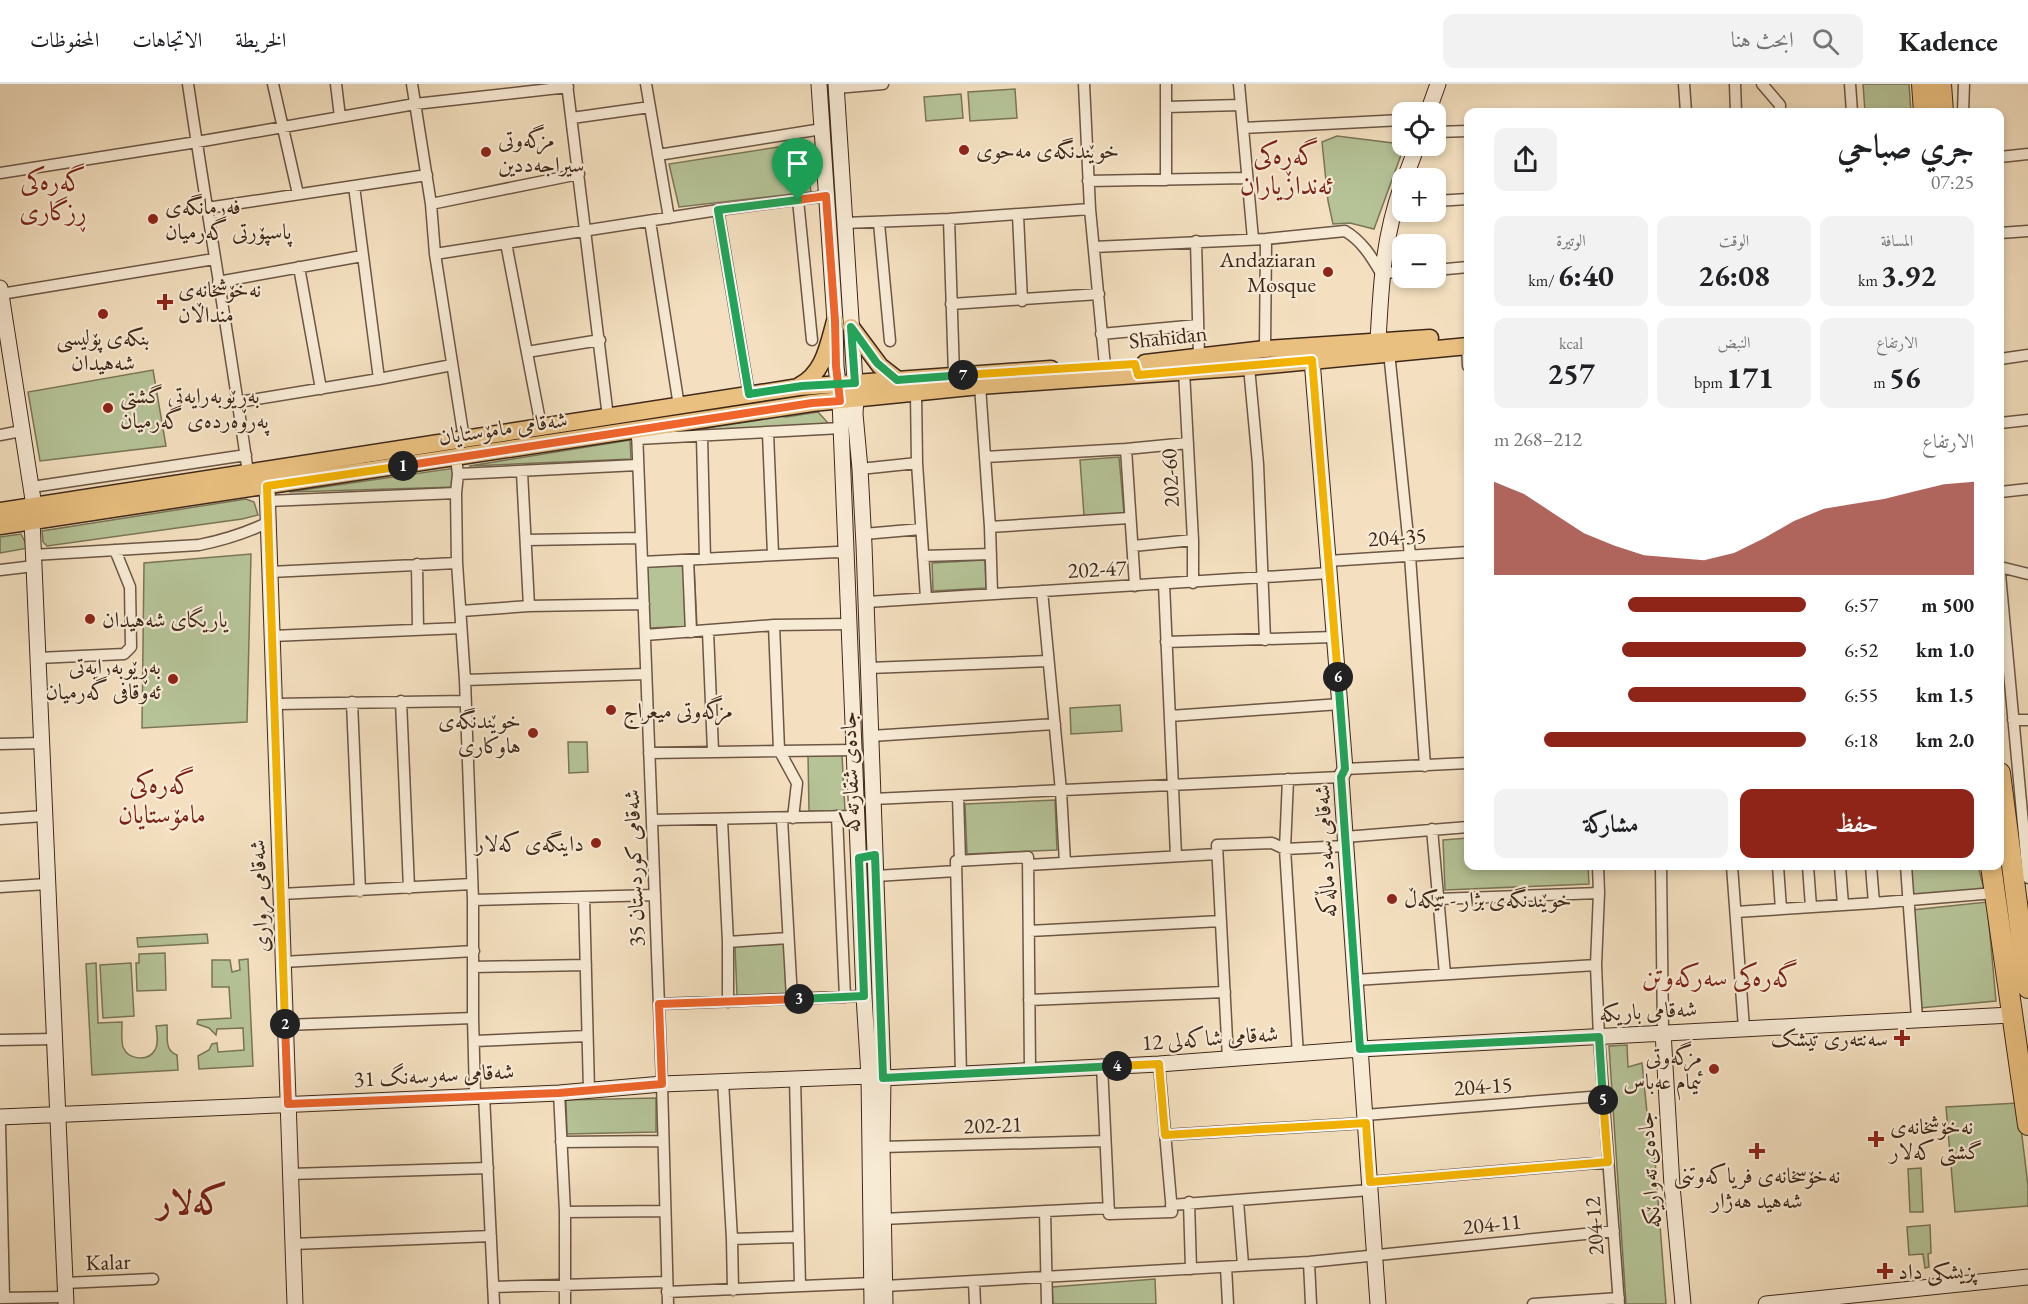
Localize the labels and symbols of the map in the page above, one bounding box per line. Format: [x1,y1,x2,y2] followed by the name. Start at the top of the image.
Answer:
[498,124,584,179] place label: مزگەوتی سیراجەددین
[976,136,1119,165] place label: خوێندنگەی مەحوی
[1240,137,1333,202] district label: گەڕەکی ئەندازیاران
[772,138,823,200] pin
[957,143,971,157] marker: خوێندنگەی مەحوی
[479,145,493,159] marker: مزگەوتی سیراجەددین
[19,163,87,233] district label: گەرەکی ڕزگاری
[165,192,293,248] place label: فەرمانگەی پاسپۆرتی گەرمیان
[146,212,160,226] marker: فەرمانگەی پاسپۆرتی گەرمیان
[1218,245,1316,299] place label: Andaziaran Mosque
[1321,265,1335,279] marker: Andaziaran Mosque
[178,275,261,329] place label: نەخۆشخانەی منداڵان
[156,293,174,311] marker: نەخۆشخانەی منداڵان
[96,307,110,321] marker: بنکەی پۆلیسی شەهیدان
[1127,318,1209,356] street label: Shahidan
[56,323,150,377] place label: بنکەی پۆلیسی شەهیدان
[948,360,978,390] pin: 7
[120,381,271,437] place label: بەڕێوبەرایەتی گشتی پەروەردەی گەرمیان
[101,401,115,415] marker: بەڕێوبەرایەتی گشتی پەروەردەی گەرمیان
[437,405,569,451] street label: شەقامی مامۆستایان
[1154,447,1186,508] street label: 202-60
[388,451,418,481] pin: 1
[1367,520,1427,554] street label: 204-35
[1067,553,1128,585] street label: 202-47
[102,605,230,634] place label: یاریگای شەهیدان
[83,612,97,626] marker: یاریگای شەهیدان
[46,652,162,706] place label: بەڕێوبەرایەتی ئەوقافی گەرمیان
[1323,662,1353,692] pin: 6
[166,672,180,686] marker: بەڕێوبەرایەتی ئەوقافی گەرمیان
[623,695,733,730] place label: مزگەوتی میعراج
[604,703,618,717] marker: مزگەوتی میعراج
[438,706,521,760] place label: خوێندنگەی هاوکاری
[833,711,867,833] street label: جادەی شقارتەکە
[526,726,540,740] marker: خوێندنگەی هاوکاری
[118,766,206,831] district label: گەرەکی مامۆستایان
[1307,784,1343,918] street label: شەقامی سەد ماڵەکە
[617,789,651,947] street label: شەقامی کوردستان 35
[473,829,584,858] place label: داینگەی کەلار
[589,836,603,850] marker: داینگەی کەلار
[243,839,276,953] street label: شەقامی مرواری
[1404,885,1572,914] place label: خوێندنگەی بژار - تێکەڵ
[1385,892,1399,906] marker: خوێندنگەی بژار - تێکەڵ
[1642,959,1798,994] district label: گەرەکی سەرکەوتن
[784,984,814,1014] pin: 3
[1598,994,1698,1028] street label: شەقامی باریکە
[270,1009,300,1039] pin: 2
[1141,1019,1279,1057] street label: شەقامی شاکەلی 12
[1771,1024,1888,1053] place label: سەنتەری تیشک
[1893,1029,1911,1047] marker: سەنتەری تیشک
[1623,1041,1703,1101] place label: مزگەوتی ئیمام عەباس
[1102,1051,1132,1081] pin: 4
[353,1056,515,1094] street label: شەقامی سەرسەنگ 31
[1707,1062,1721,1076] marker: مزگەوتی ئیمام عەباس
[1453,1069,1513,1103] street label: 204-15
[1588,1085,1618,1115] pin: 5
[963,1109,1023,1141] street label: 202-21
[1630,1111,1668,1229] street label: جادەی تەوارێکە
[1888,1112,1983,1167] place label: نەخۆشخانەی گشتی کەلار
[1867,1130,1885,1148] marker: نەخۆشخانەی گشتی کەلار
[1748,1142,1766,1160] marker: نەخۆسخانەی فریاکەوتنی شەهید هەژار
[1674,1161,1840,1215] place label: نەخۆسخانەی فریاکەوتنی شەهید هەژار
[153,1179,227,1223] district label: کەلار
[1577,1195,1611,1256] street label: 204-12
[1461,1207,1523,1241] street label: 204-11
[85,1247,132,1277] street label: Kalar
[1898,1257,1978,1287] place label: پزیشکی داد
[1876,1262,1894,1280] marker: پزیشکی داد

